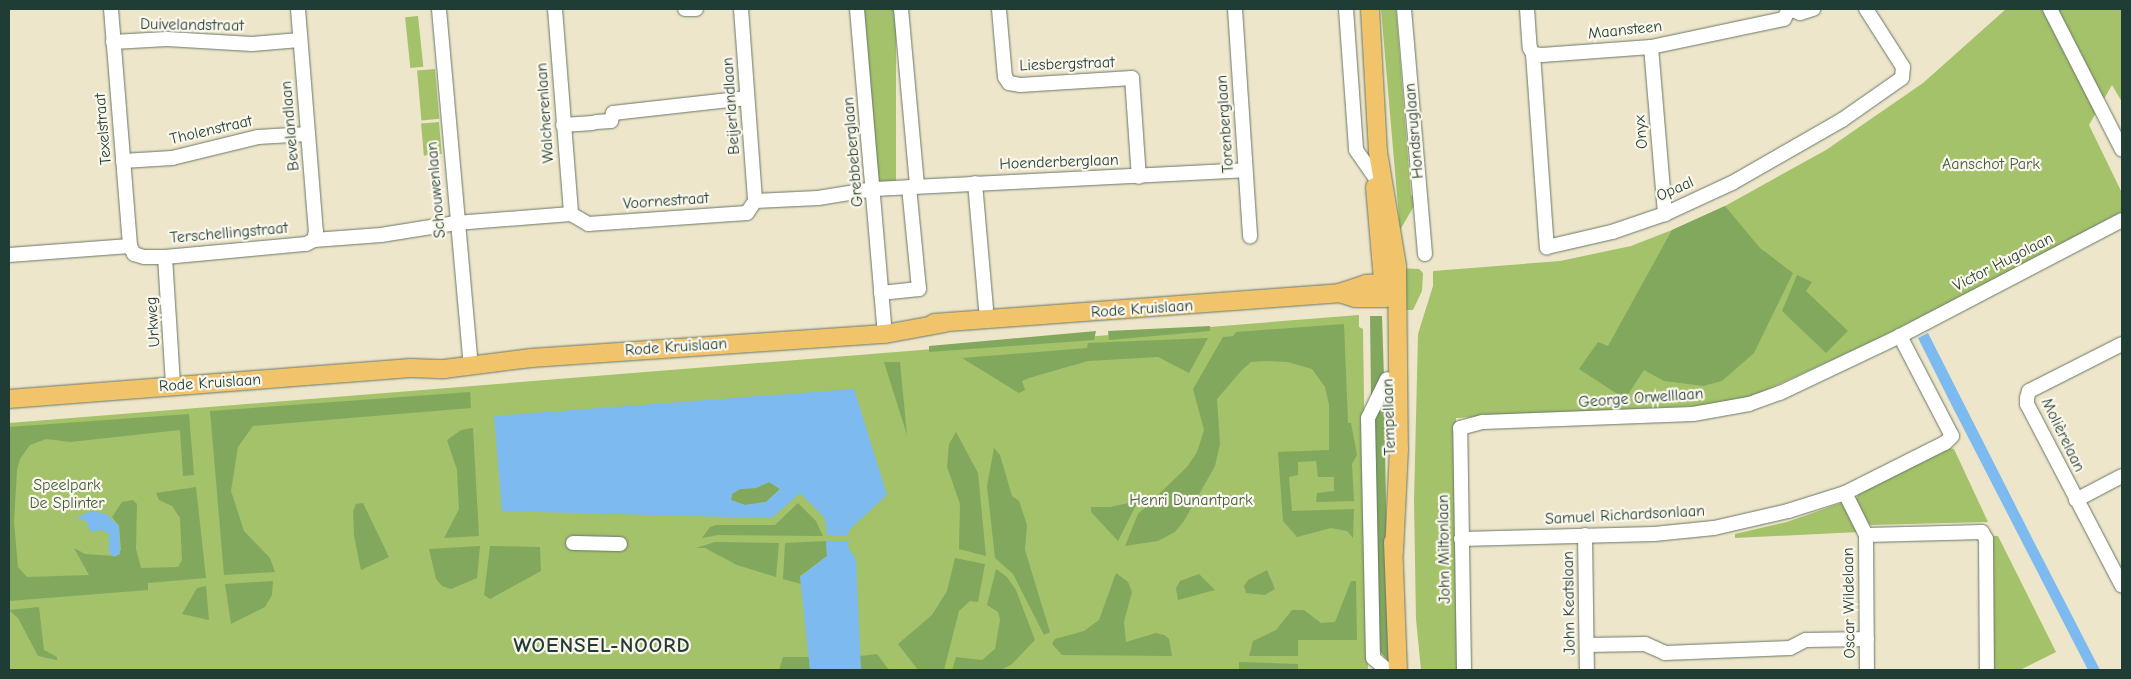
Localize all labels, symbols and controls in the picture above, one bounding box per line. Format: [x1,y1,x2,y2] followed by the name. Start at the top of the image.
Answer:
[140,14,244,36] street label: Duivelandstraat
[1587,17,1663,43] street label: Maansteen
[1019,53,1115,75] street label: Liesbergstraat
[718,57,744,155] street label: Beijerlandlaan
[532,62,558,164] street label: Walcherenlaan
[1212,74,1238,174] street label: Torenberglaan
[277,80,303,172] street label: Bevelandlaan
[1400,82,1428,180] street label: Hondsruglaan
[90,92,116,166] street label: Texelstraat
[839,96,867,208] street label: Grebbeberglaan
[168,111,254,149] street label: Tholenstraat
[1630,114,1652,150] street label: Onyx
[422,141,450,239] street label: Schouwenlaan
[999,150,1119,174] street label: Hoenderberglaan
[1942,154,2040,174] park label: Aanschot Park
[1653,172,1697,206] street label: Opaal
[622,188,710,214] street label: Voornestraat
[169,218,289,248] street label: Terschellingstraat
[1950,229,2056,295] street label: Victor Hugolaan
[142,296,164,348] street label: Urkweg
[1090,296,1194,322] street label: Rode Kruislaan
[624,334,728,360] street label: Rode Kruislaan
[158,370,262,396] street label: Rode Kruislaan
[1378,378,1400,456] street label: Tempellaan
[1578,384,1704,412] street label: George Orwelllaan
[2037,395,2089,475] street label: Molièrelaan
[29,475,105,513] park label: Speelpark De Splinter
[1129,490,1253,510] park label: Henri Dunantpark
[1433,494,1455,604] street label: John Miltonlaan
[1545,501,1705,529] street label: Samuel Richardsonlaan
[1838,547,1860,659] street label: Oscar Wildelaan
[1558,551,1580,655] street label: John Keatslaan
[512,632,692,658] district label: WOENSEL-NOORD

